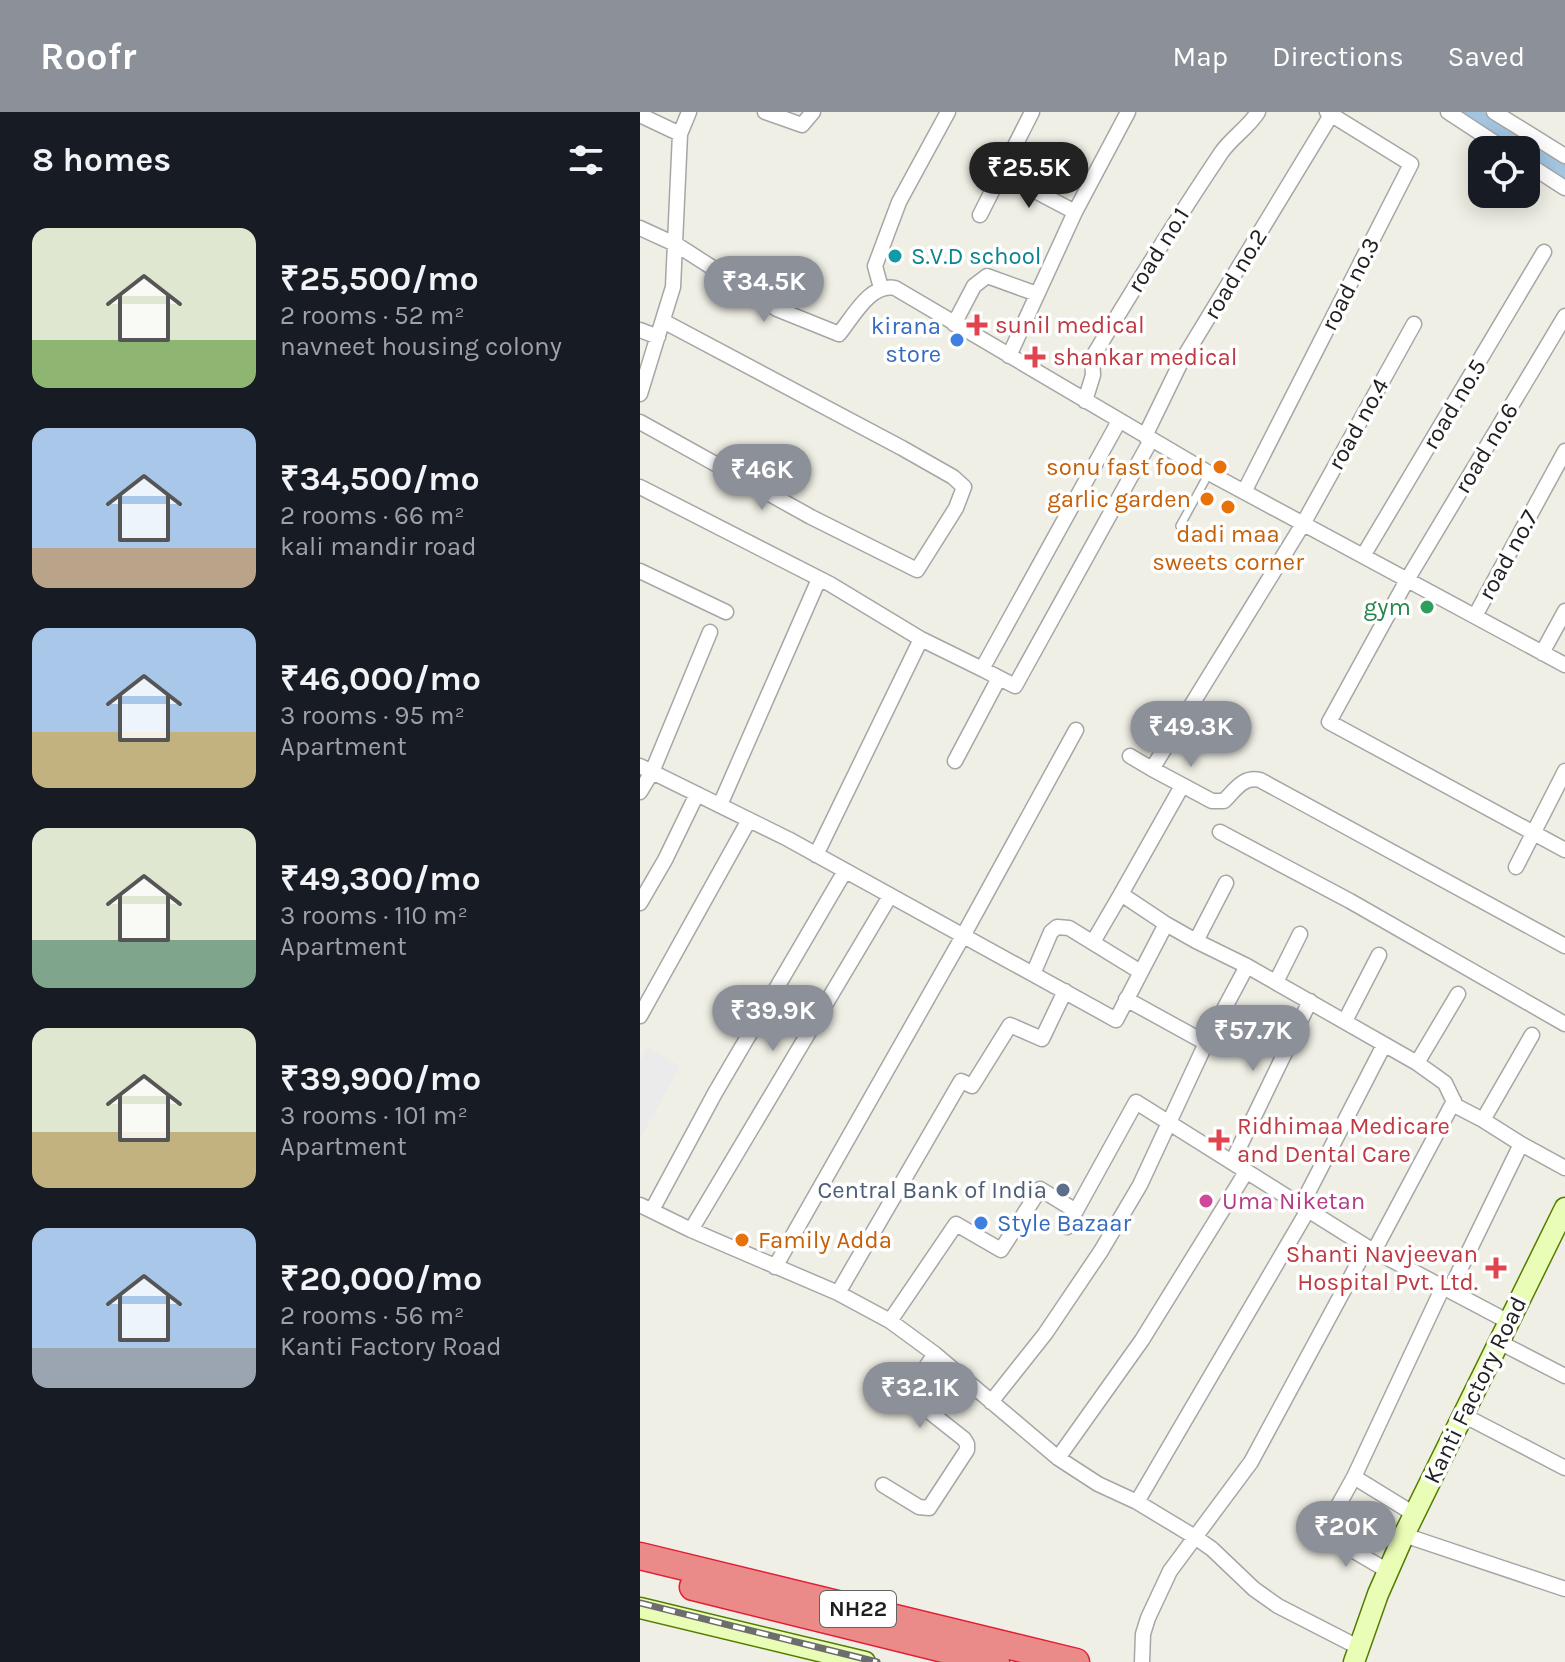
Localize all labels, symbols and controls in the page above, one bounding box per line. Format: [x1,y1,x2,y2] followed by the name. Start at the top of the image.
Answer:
[40,34,136,79] text: Roofr
[1173,40,1228,73] text: Map
[1272,40,1404,73] text: Directions
[1448,40,1525,73] text: Saved
[1468,136,1540,208] map controls
[1468,136,1540,208] button: locate
[564,138,608,182] icon: filters
[32,140,171,180] text: 8 homes
[964,142,1094,210] pin: ₹25.5K
[987,152,1071,183] text: ₹25.5K
[1121,202,1195,298] street label: road no.1
[1197,224,1273,324] street label: road no.2
[1315,233,1385,335] street label: road no.3
[911,242,1042,270] place label: S.V.D school
[886,247,904,265] marker: S.V.D school
[699,256,829,324] pin: ₹34.5K
[280,259,479,299] text: ₹25,500/mo
[96,260,192,356] icon: home
[722,266,806,297] text: ₹34.5K
[280,300,465,331] text: 2 rooms · 52 m²
[995,311,1145,339] place label: sunil medical
[871,312,941,368] place label: kirana store
[966,314,988,336] marker: sunil medical
[280,331,562,362] text: navneet housing colony
[948,331,966,349] marker: kirana store
[1053,343,1237,371] place label: shankar medical
[1024,346,1046,368] marker: shankar medical
[1416,354,1492,454] street label: road no.5
[1321,373,1395,475] street label: road no.4
[1448,398,1524,498] street label: road no.6
[715,444,809,512] pin: ₹46K
[1046,453,1204,481] place label: sonu fast food
[730,454,794,485] text: ₹46K
[1211,458,1229,476] marker: sonu fast food
[280,459,480,499] text: ₹34,500/mo
[96,460,192,556] icon: home
[1047,485,1191,513] place label: garlic garden
[1198,490,1216,508] marker: garlic garden
[1219,498,1237,516] marker: dadi maa sweets corner
[280,500,465,531] text: 2 rooms · 66 m²
[1472,505,1544,605] street label: road no.7
[1152,520,1304,576] place label: dadi maa sweets corner
[280,531,477,562] text: kali mandir road
[1363,593,1411,621] place label: gym
[1418,598,1436,616] marker: gym
[280,659,481,699] text: ₹46,000/mo
[96,660,192,756] icon: home
[280,700,465,731] text: 3 rooms · 95 m²
[1126,701,1256,769] pin: ₹49.3K
[1149,711,1233,742] text: ₹49.3K
[280,731,407,762] text: Apartment
[280,859,481,899] text: ₹49,300/mo
[96,860,192,956] icon: home
[280,900,468,931] text: 3 rooms · 110 m²
[280,931,407,962] text: Apartment
[708,985,838,1053] pin: ₹39.9K
[730,995,816,1026] text: ₹39.9K
[1188,1005,1318,1073] pin: ₹57.7K
[1214,1015,1292,1046] text: ₹57.7K
[280,1059,481,1099] text: ₹39,900/mo
[96,1060,192,1156] icon: home
[280,1100,468,1131] text: 3 rooms · 101 m²
[1237,1112,1450,1168] place label: Ridhimaa Medicare and Dental Care
[1208,1129,1230,1151] marker: Ridhimaa Medicare and Dental Care
[280,1131,407,1162] text: Apartment
[817,1176,1047,1204] place label: Central Bank of India
[1054,1181,1072,1199] marker: Central Bank of India
[1222,1187,1365,1215] place label: Uma Niketan
[1197,1192,1215,1210] marker: Uma Niketan
[997,1209,1131,1237] place label: Style Bazaar
[972,1214,990,1232] marker: Style Bazaar
[758,1226,892,1254] place label: Family Adda
[733,1231,751,1249] marker: Family Adda
[1286,1240,1478,1296] place label: Shanti Navjeevan Hospital Pvt. Ltd.
[1485,1257,1507,1279] marker: Shanti Navjeevan Hospital Pvt. Ltd.
[280,1259,482,1299] text: ₹20,000/mo
[96,1260,192,1356] icon: home
[1418,1292,1532,1488] street label: Kanti Factory Road
[280,1300,465,1331] text: 2 rooms · 56 m²
[280,1331,502,1362] text: Kanti Factory Road
[855,1362,985,1430] pin: ₹32.1K
[881,1372,959,1403] text: ₹32.1K
[1299,1501,1393,1569] pin: ₹20K
[1314,1511,1378,1542] text: ₹20K
[820,1591,896,1627] road number: NH22

